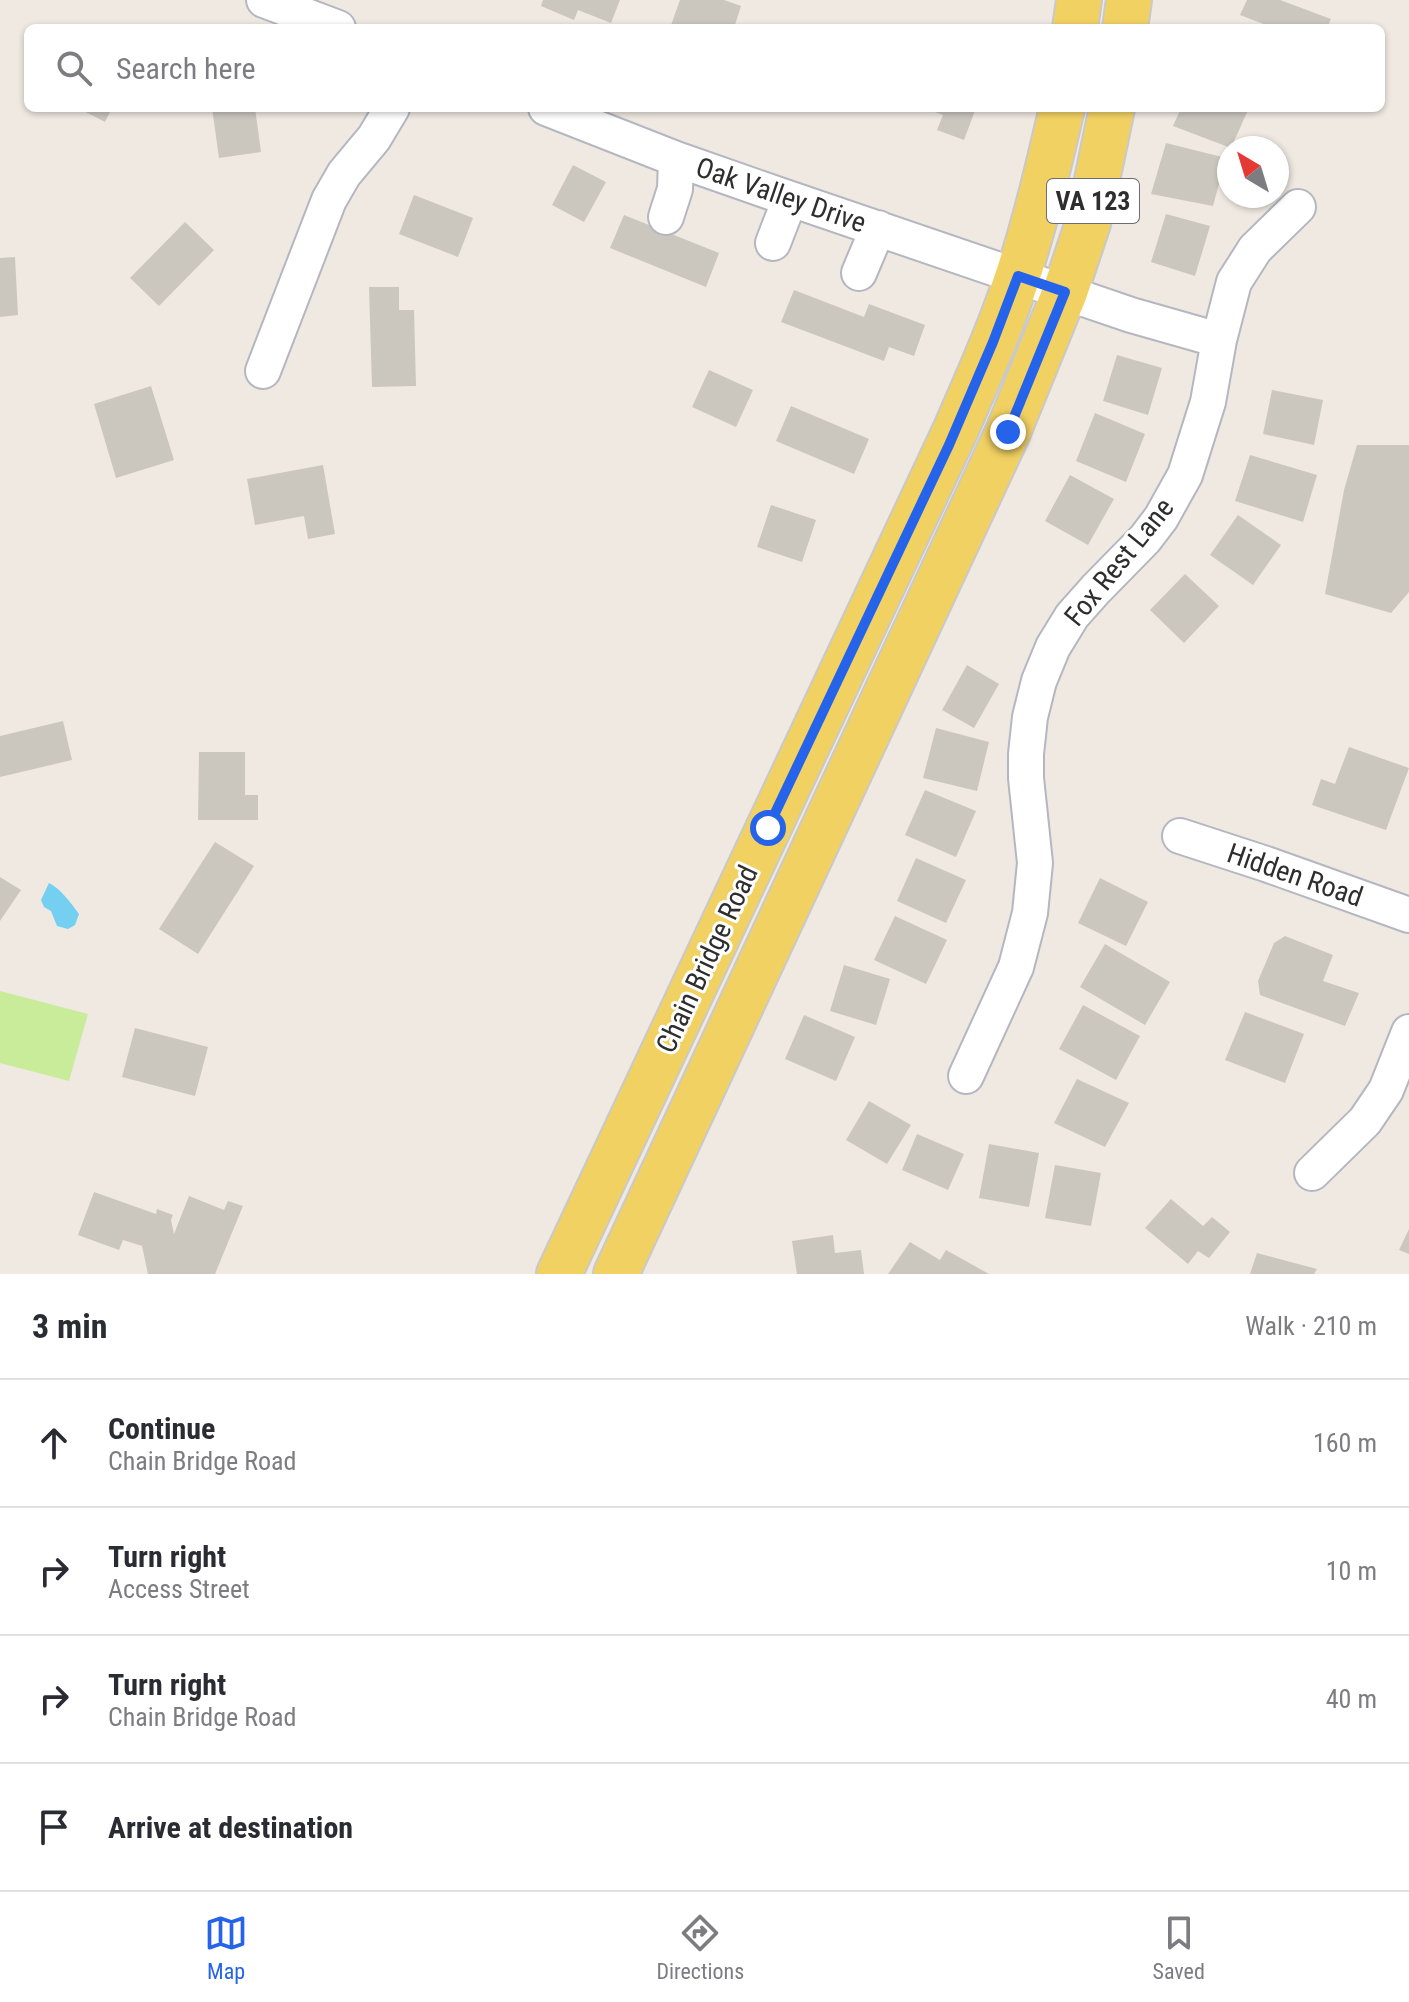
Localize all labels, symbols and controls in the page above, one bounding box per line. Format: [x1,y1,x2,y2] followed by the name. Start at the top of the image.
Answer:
[24,24,1385,112] search box
[52,46,96,90] icon: search
[116,51,256,86] text: Search here
[1217,136,1289,208] north arrow
[692,151,870,239] street label: Oak Valley Drive
[1047,179,1139,223] road number: VA 123
[990,414,1026,450] route end
[1058,492,1180,632] street label: Fox Rest Lane
[750,810,786,846] route start
[1223,836,1367,914] street label: Hidden Road
[649,860,765,1058] street label: Chain Bridge Road
[32,1306,108,1346] text: 3 min
[1245,1311,1377,1341] text: Walk · 210 m
[108,1411,215,1446] text: Continue
[32,1421,76,1465] icon: ahead
[1313,1428,1377,1458] text: 160 m
[108,1446,296,1476] text: Chain Bridge Road
[108,1539,226,1574] text: Turn right
[32,1549,76,1593] icon: right
[1326,1556,1377,1586] text: 10 m
[108,1574,250,1604] text: Access Street
[108,1667,226,1702] text: Turn right
[32,1677,76,1721] icon: right
[1326,1684,1377,1714] text: 40 m
[108,1702,296,1732] text: Chain Bridge Road
[32,1805,76,1849] icon: arrive
[108,1810,353,1845] text: Arrive at destination
[204,1911,248,1984] tab: Map
[656,1911,744,1984] tab: Directions
[1153,1911,1205,1984] tab: Saved

